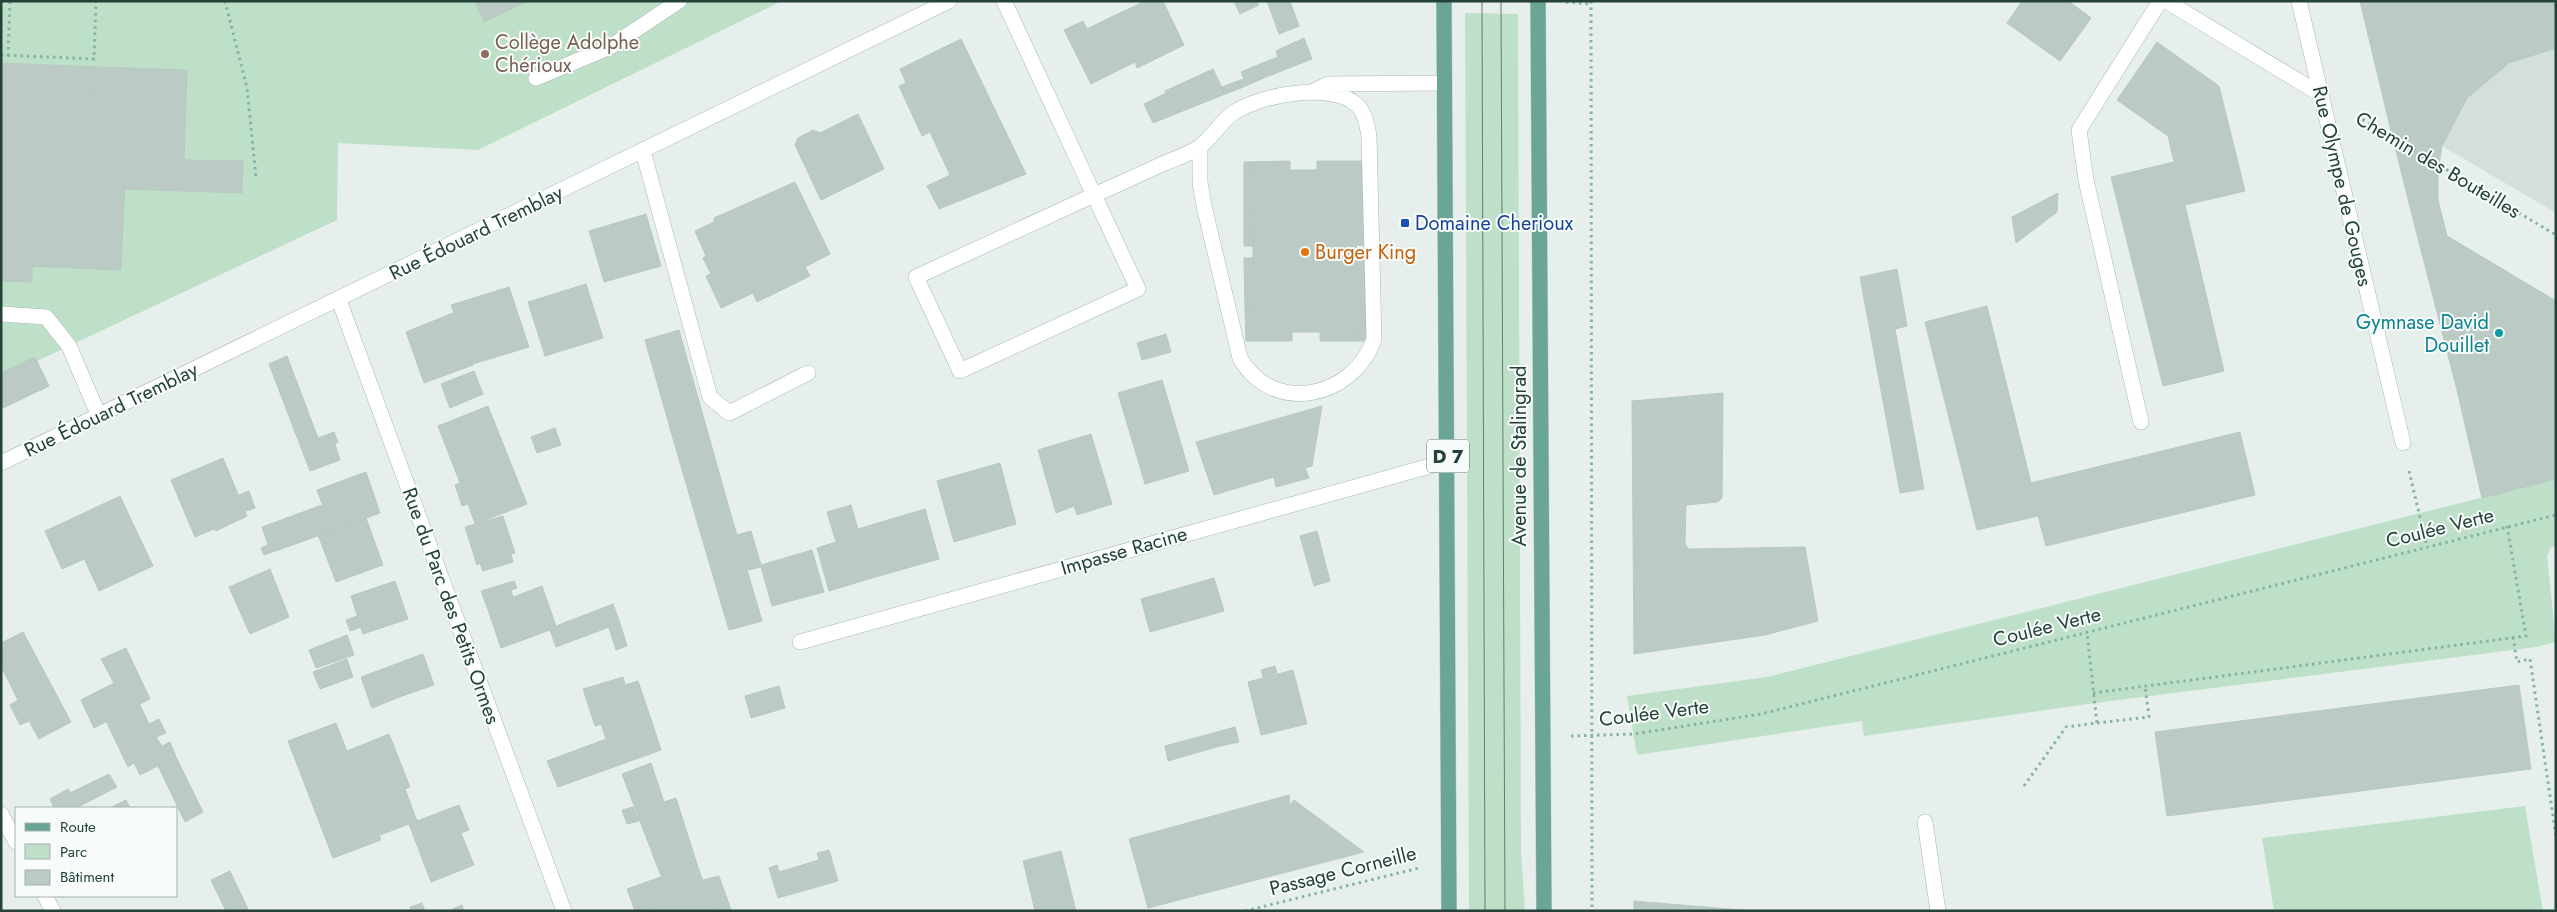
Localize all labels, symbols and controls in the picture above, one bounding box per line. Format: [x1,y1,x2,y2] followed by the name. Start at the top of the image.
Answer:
[495,28,639,80] place label: Collège Adolphe Chérioux
[479,48,491,60] marker: Collège Adolphe Chérioux
[2305,83,2379,289] street label: Rue Olympe de Gouges
[2350,104,2526,226] street label: Chemin des Bouteilles
[384,178,568,288] street label: Rue Édouard Tremblay
[1415,209,1574,238] place label: Domaine Cherioux
[1399,217,1411,229] marker: Domaine Cherioux
[1315,238,1416,267] place label: Burger King
[1299,246,1311,258] marker: Burger King
[2356,308,2489,360] place label: Gymnase David Douillet
[2493,327,2505,339] marker: Gymnase David Douillet
[19,355,203,465] street label: Rue Édouard Tremblay
[1505,366,1534,546] street label: Avenue de Stalingrad
[1427,440,1469,472] road number: D 7
[395,484,507,728] street label: Rue du Parc des Petits Ormes
[2383,501,2497,555] street label: Coulée Verte
[1057,519,1191,583] street label: Impasse Racine
[1990,600,2104,654] street label: Coulée Verte
[1598,692,1710,734] street label: Coulée Verte
[15,807,178,897] legend
[60,816,96,838] text: Route
[1267,839,1419,903] street label: Passage Corneille
[60,841,87,863] text: Parc
[60,866,114,888] text: Bâtiment

